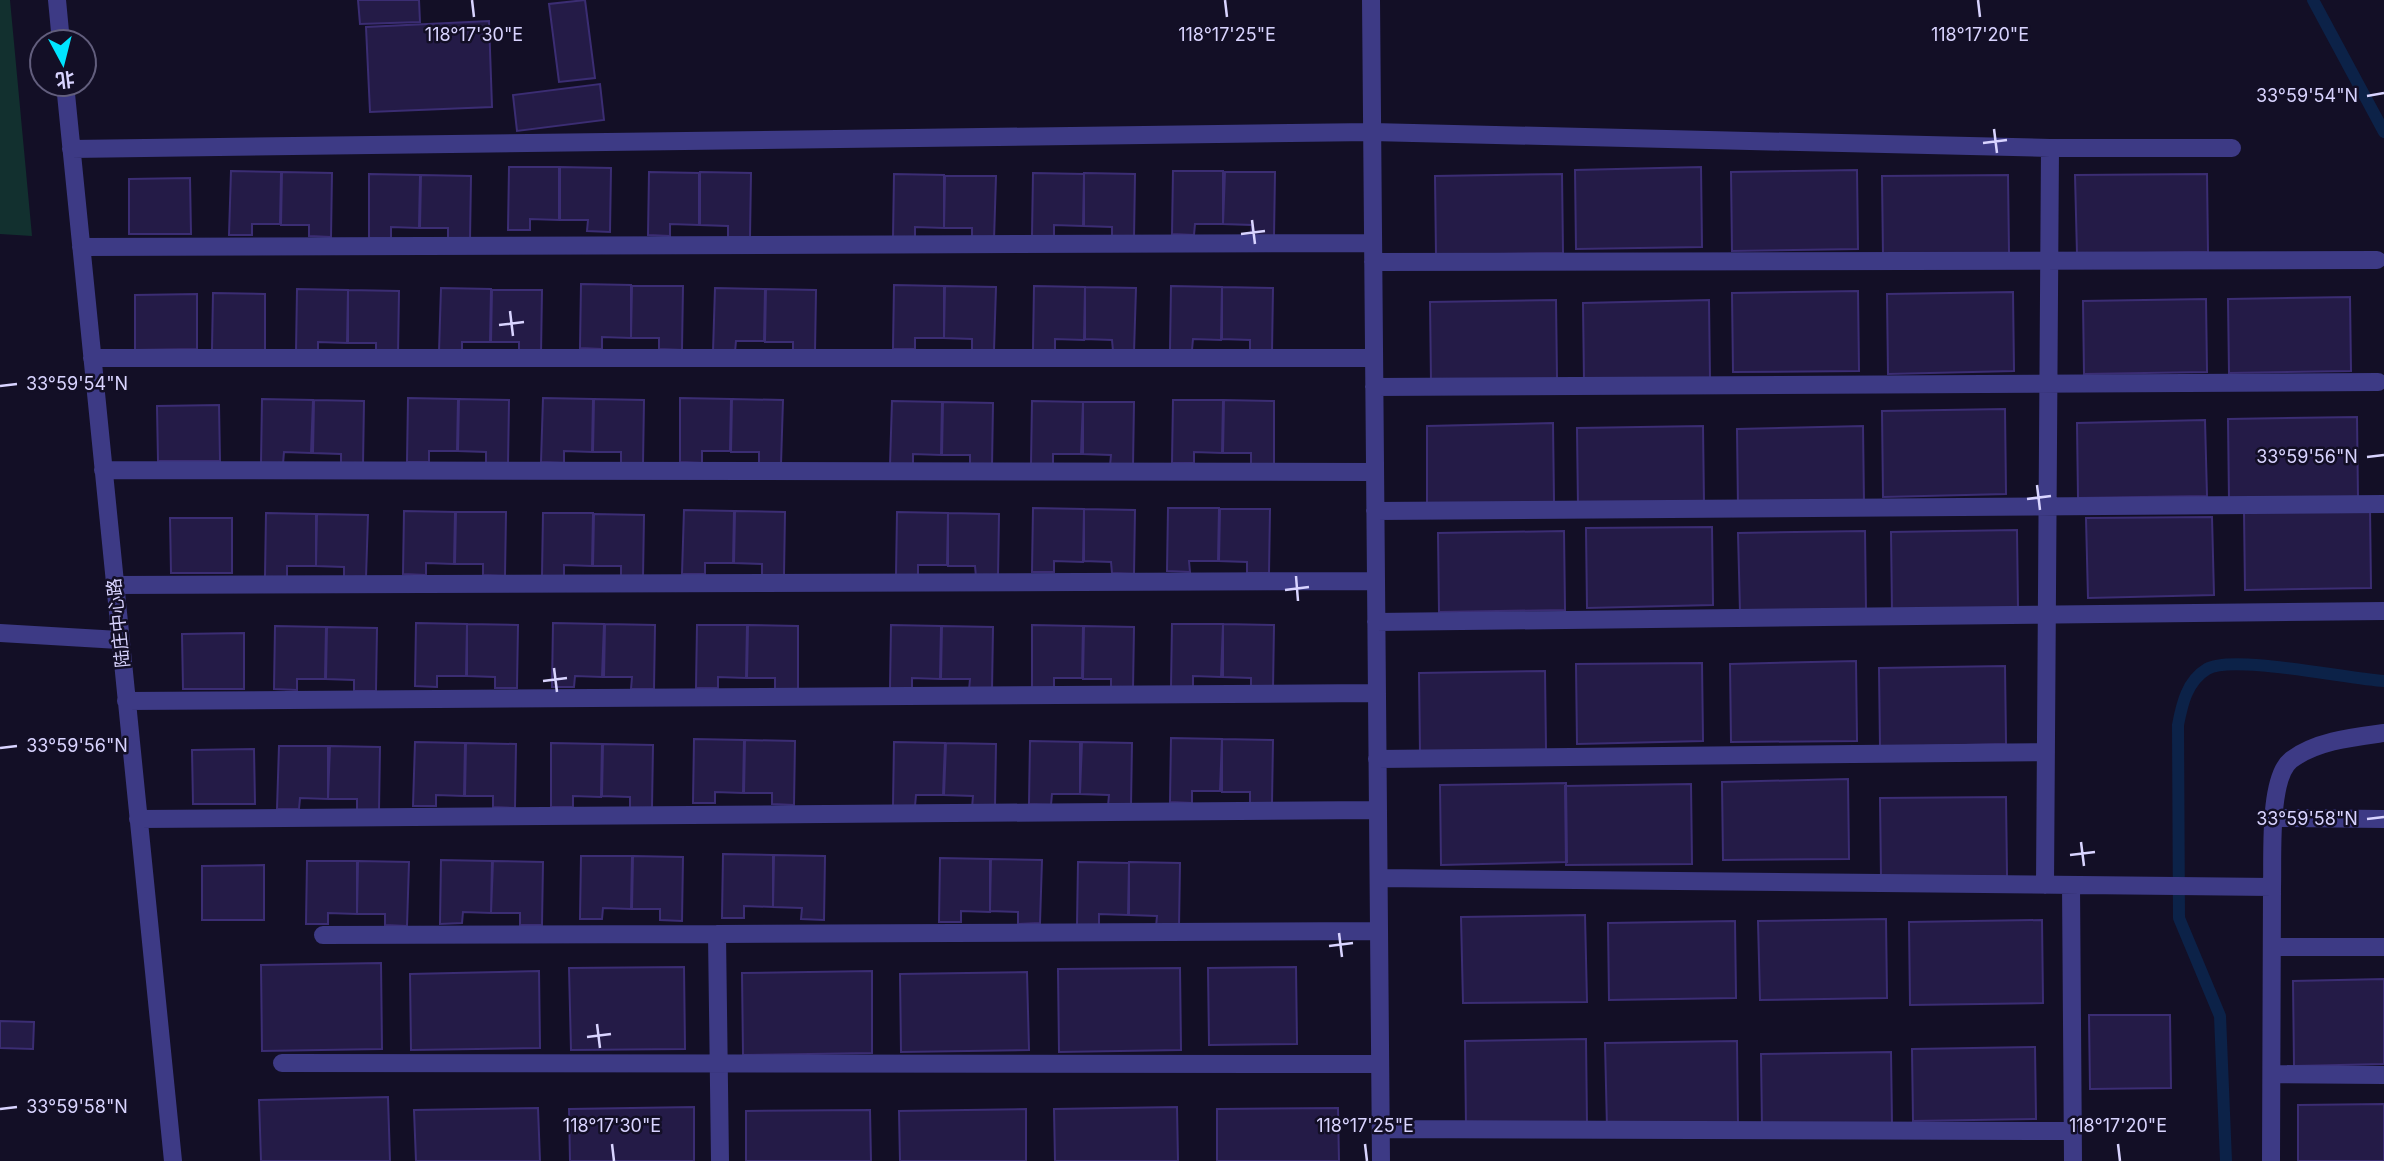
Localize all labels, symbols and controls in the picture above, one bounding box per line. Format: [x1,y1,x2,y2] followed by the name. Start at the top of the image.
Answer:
[425,24,523,45] text: 118°17'30"E
[1178,24,1276,45] text: 118°17'25"E
[1931,24,2029,45] text: 118°17'20"E
[28,28,98,98] north arrow
[54,67,76,92] text: 北
[2256,85,2358,106] text: 33°59'54"N
[26,373,128,394] text: 33°59'54"N
[2256,446,2358,467] text: 33°59'56"N
[103,577,133,669] street label: 陆庄中心路
[26,735,128,756] text: 33°59'56"N
[2256,808,2358,829] text: 33°59'58"N
[26,1096,128,1117] text: 33°59'58"N
[563,1115,661,1136] text: 118°17'30"E
[1316,1115,1414,1136] text: 118°17'25"E
[2069,1115,2167,1136] text: 118°17'20"E

